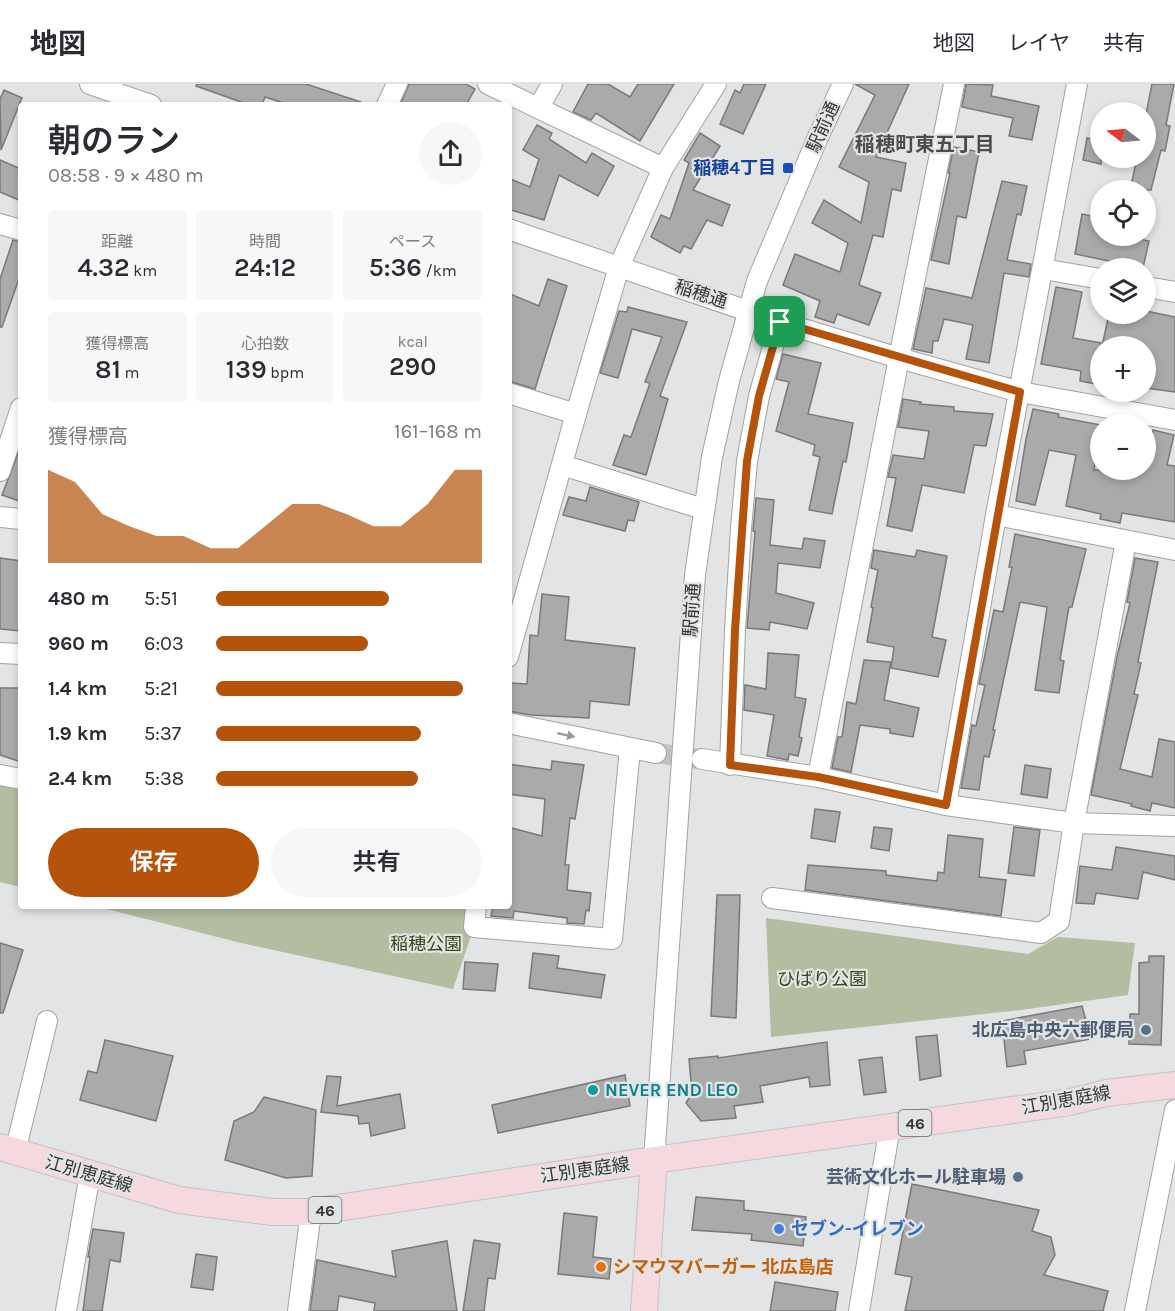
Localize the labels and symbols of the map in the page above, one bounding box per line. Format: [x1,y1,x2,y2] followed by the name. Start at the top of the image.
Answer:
[802,98,844,156] street label: 駅前通
[1090,102,1156,168] north arrow
[855,133,995,156] district label: 稲穂町東五丁目
[693,157,776,179] place label: 稲穂4丁目
[781,161,795,175] marker: 稲穂4丁目
[672,275,730,313] street label: 稲穂通
[754,296,805,347] pin
[679,582,705,638] street label: 駅前通
[556,731,575,740] one-way arrow
[390,933,462,955] park label: 稲穂公園
[777,968,867,990] park label: ひばり公園
[972,1019,1134,1041] place label: 北広島中央六郵便局
[1139,1023,1153,1037] marker: 北広島中央六郵便局
[605,1079,738,1101] place label: NEVER END LEO
[1020,1081,1112,1119] street label: 江別恵庭線
[586,1083,600,1097] marker: NEVER END LEO
[898,1110,932,1136] road number: 46
[43,1151,135,1197] street label: 江別恵庭線
[539,1153,631,1187] street label: 江別恵庭線
[826,1166,1006,1188] place label: 芸術文化ホール駐車場
[1011,1170,1025,1184] marker: 芸術文化ホール駐車場
[308,1197,342,1223] road number: 46
[791,1218,924,1240] place label: セブン-イレブン
[772,1222,786,1236] marker: セブン-イレブン
[613,1256,834,1278] place label: シマウマバーガー 北広島店
[594,1260,608,1274] marker: シマウマバーガー 北広島店

